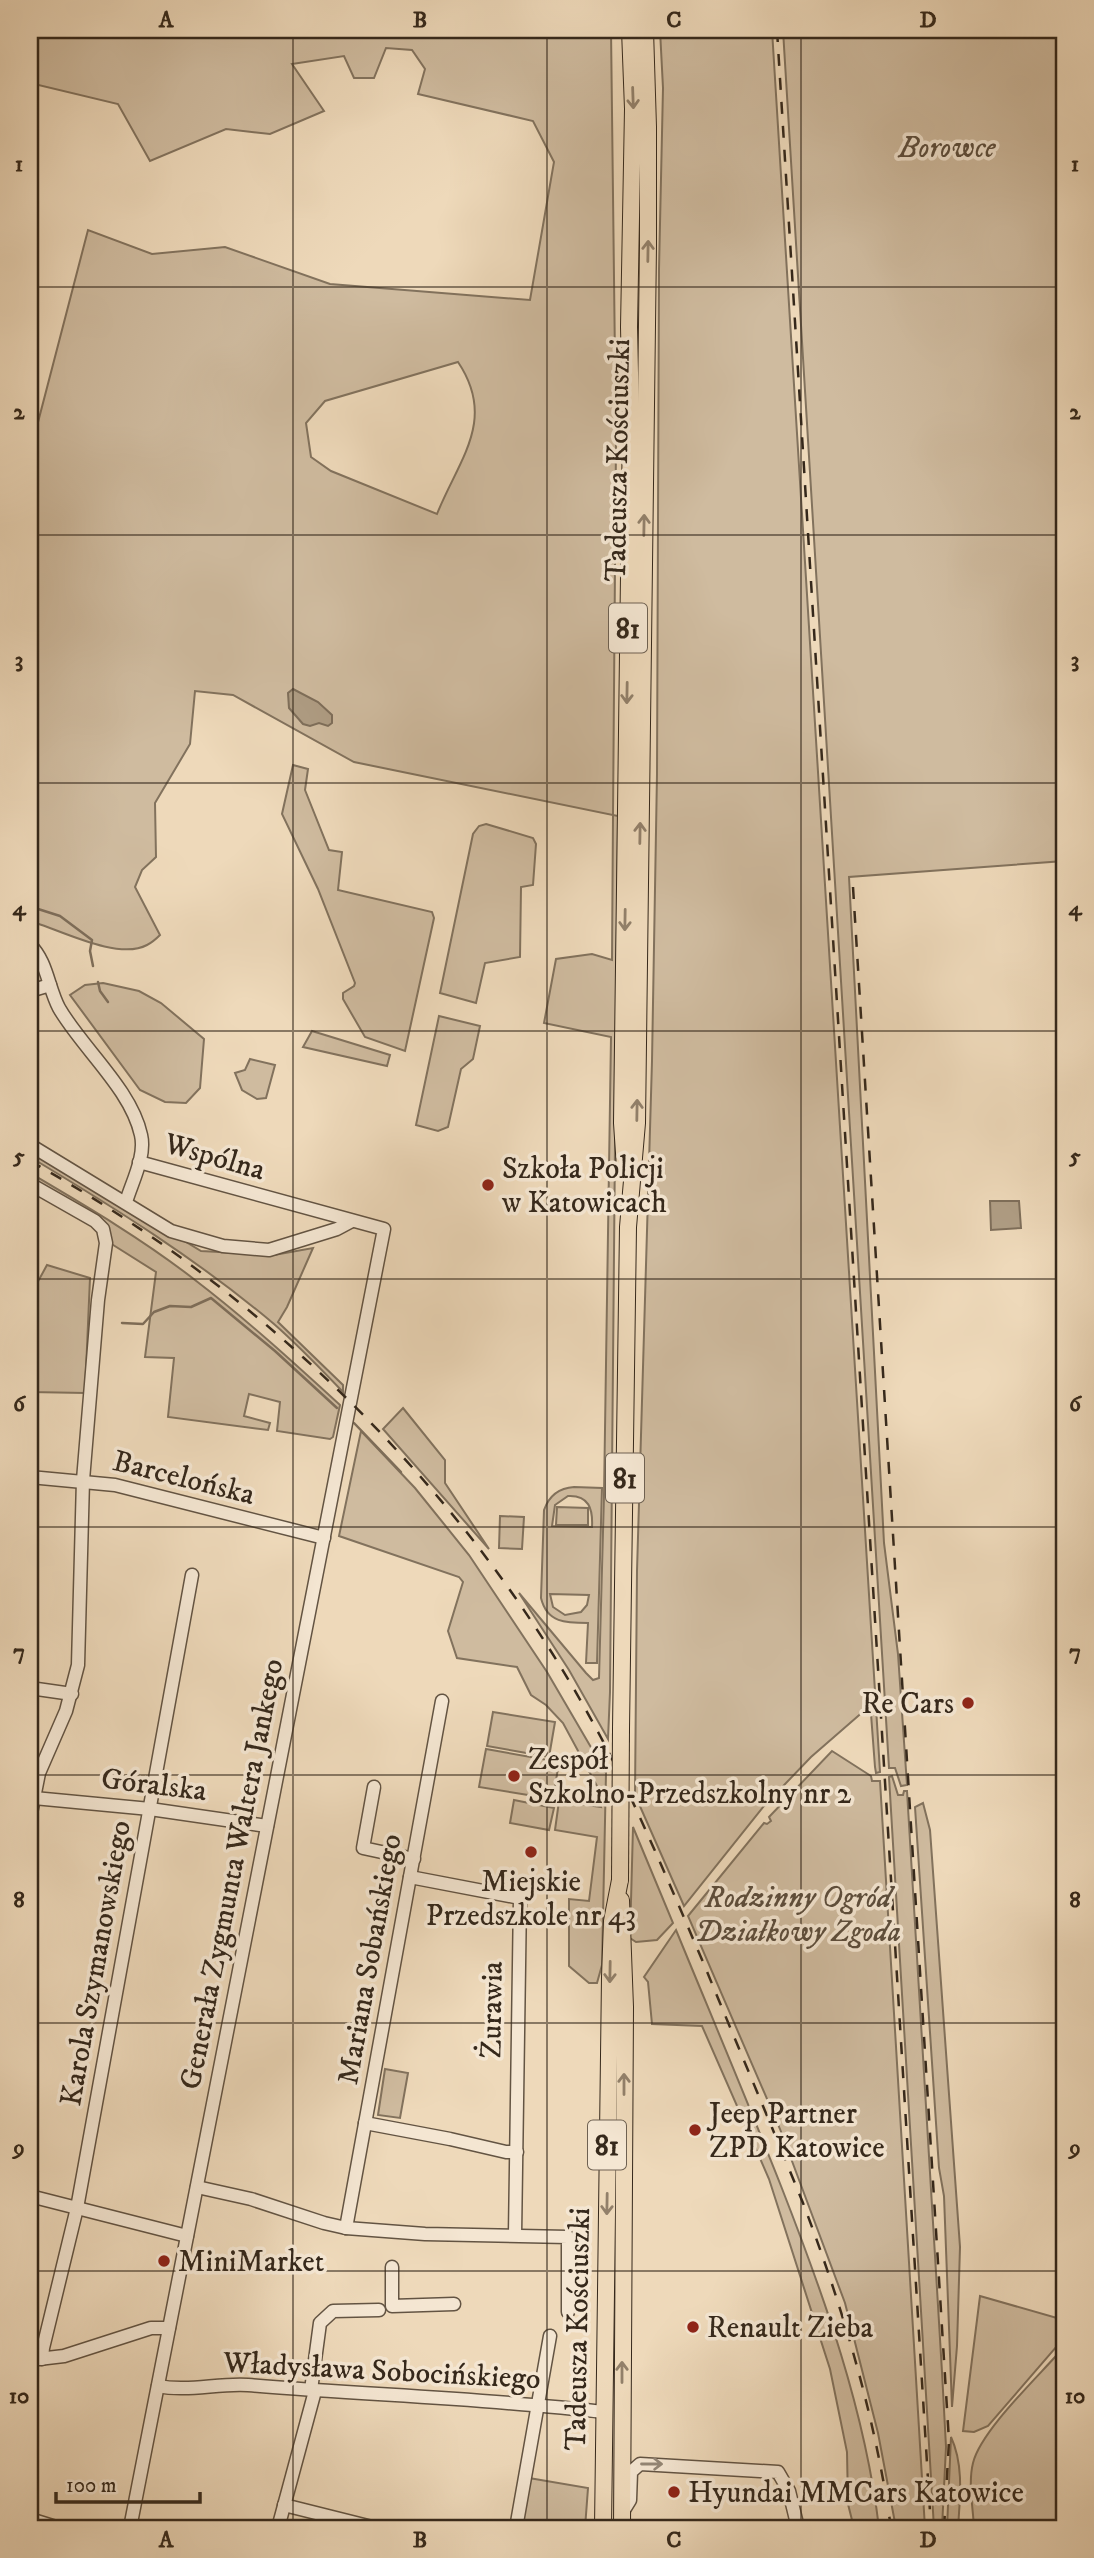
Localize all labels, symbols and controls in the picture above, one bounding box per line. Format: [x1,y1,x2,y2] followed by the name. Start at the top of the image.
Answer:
[158,6,175,35] text: A
[413,6,427,35] text: B
[666,6,682,35] text: C
[919,6,937,35] text: D
[626,86,640,109] one-way arrow
[898,130,996,167] park label: Borowce
[15,150,23,179] text: 1
[1071,150,1079,179] text: 1
[641,240,655,263] one-way arrow
[598,338,639,582] street label: Tadeusza Kościuszki
[13,398,25,427] text: 2
[1069,398,1081,427] text: 2
[637,514,651,537] one-way arrow
[609,604,647,652] road number: 81
[15,646,23,675] text: 3
[1071,646,1079,675] text: 3
[621,681,634,704] one-way arrow
[634,822,647,845] one-way arrow
[12,894,27,923] text: 4
[1068,894,1083,923] text: 4
[618,909,632,932] one-way arrow
[630,1098,644,1121] one-way arrow
[159,1125,269,1189] street label: Wspólna
[12,1142,25,1171] text: 5
[1068,1142,1081,1171] text: 5
[501,1151,667,1222] place label: Szkoła Policji w Katowicach
[480,1177,496,1193] marker: Szkoła Policji w Katowicach
[13,1390,27,1419] text: 6
[1069,1390,1083,1419] text: 6
[109,1443,259,1514] street label: Barcelońska
[606,1454,644,1502] road number: 81
[13,1638,25,1667] text: 7
[1069,1638,1081,1667] text: 7
[173,1656,292,2093] street label: Generała Zygmunta Waltera Jankego
[861,1686,954,1723] place label: Re Cars
[960,1695,976,1711] marker: Re Cars
[528,1742,851,1813] place label: Zespół Szkolno-Przedszkolny nr 2
[99,1761,209,1810] street label: Góralska
[506,1768,522,1784] marker: Zespół Szkolno-Przedszkolny nr 2
[53,1818,140,2109] street label: Karola Szymanowskiego
[330,1831,411,2087] street label: Mariana Sobańskiego
[523,1844,539,1860] marker: Miejskie Przedszkole nr 43
[426,1864,636,1935] place label: Miejskie Przedszkole nr 43
[695,1880,901,1951] park label: Rodzinny Ogród Działkowy Zgoda
[13,1886,25,1915] text: 8
[1069,1886,1081,1915] text: 8
[603,1960,617,1983] one-way arrow
[472,1961,512,2059] street label: Żurawia
[617,2073,631,2096] one-way arrow
[706,2096,885,2167] place label: Jeep Partner ZPD Katowice
[588,2120,626,2170] road number: 81
[687,2122,703,2138] marker: Jeep Partner ZPD Katowice
[11,2134,25,2163] text: 9
[1067,2134,1081,2163] text: 9
[600,2192,613,2215] one-way arrow
[558,2207,599,2451] street label: Tadeusza Kościuszki
[178,2244,324,2281] place label: MiniMarket
[156,2253,172,2269] marker: MiniMarket
[707,2310,874,2347] place label: Renault Zieba
[685,2319,701,2335] marker: Renault Zieba
[221,2345,542,2398] street label: Władysława Sobocińskiego
[615,2360,629,2383] one-way arrow
[9,2382,29,2411] text: 10
[1065,2382,1085,2411] text: 10
[640,2457,663,2471] one-way arrow
[56,2460,200,2504] scale bar
[66,2473,117,2499] text: 100 m
[688,2475,1024,2512] place label: Hyundai MMCars Katowice
[666,2484,682,2500] marker: Hyundai MMCars Katowice
[158,2526,175,2555] text: A
[413,2526,427,2555] text: B
[666,2526,682,2555] text: C
[919,2526,937,2555] text: D

